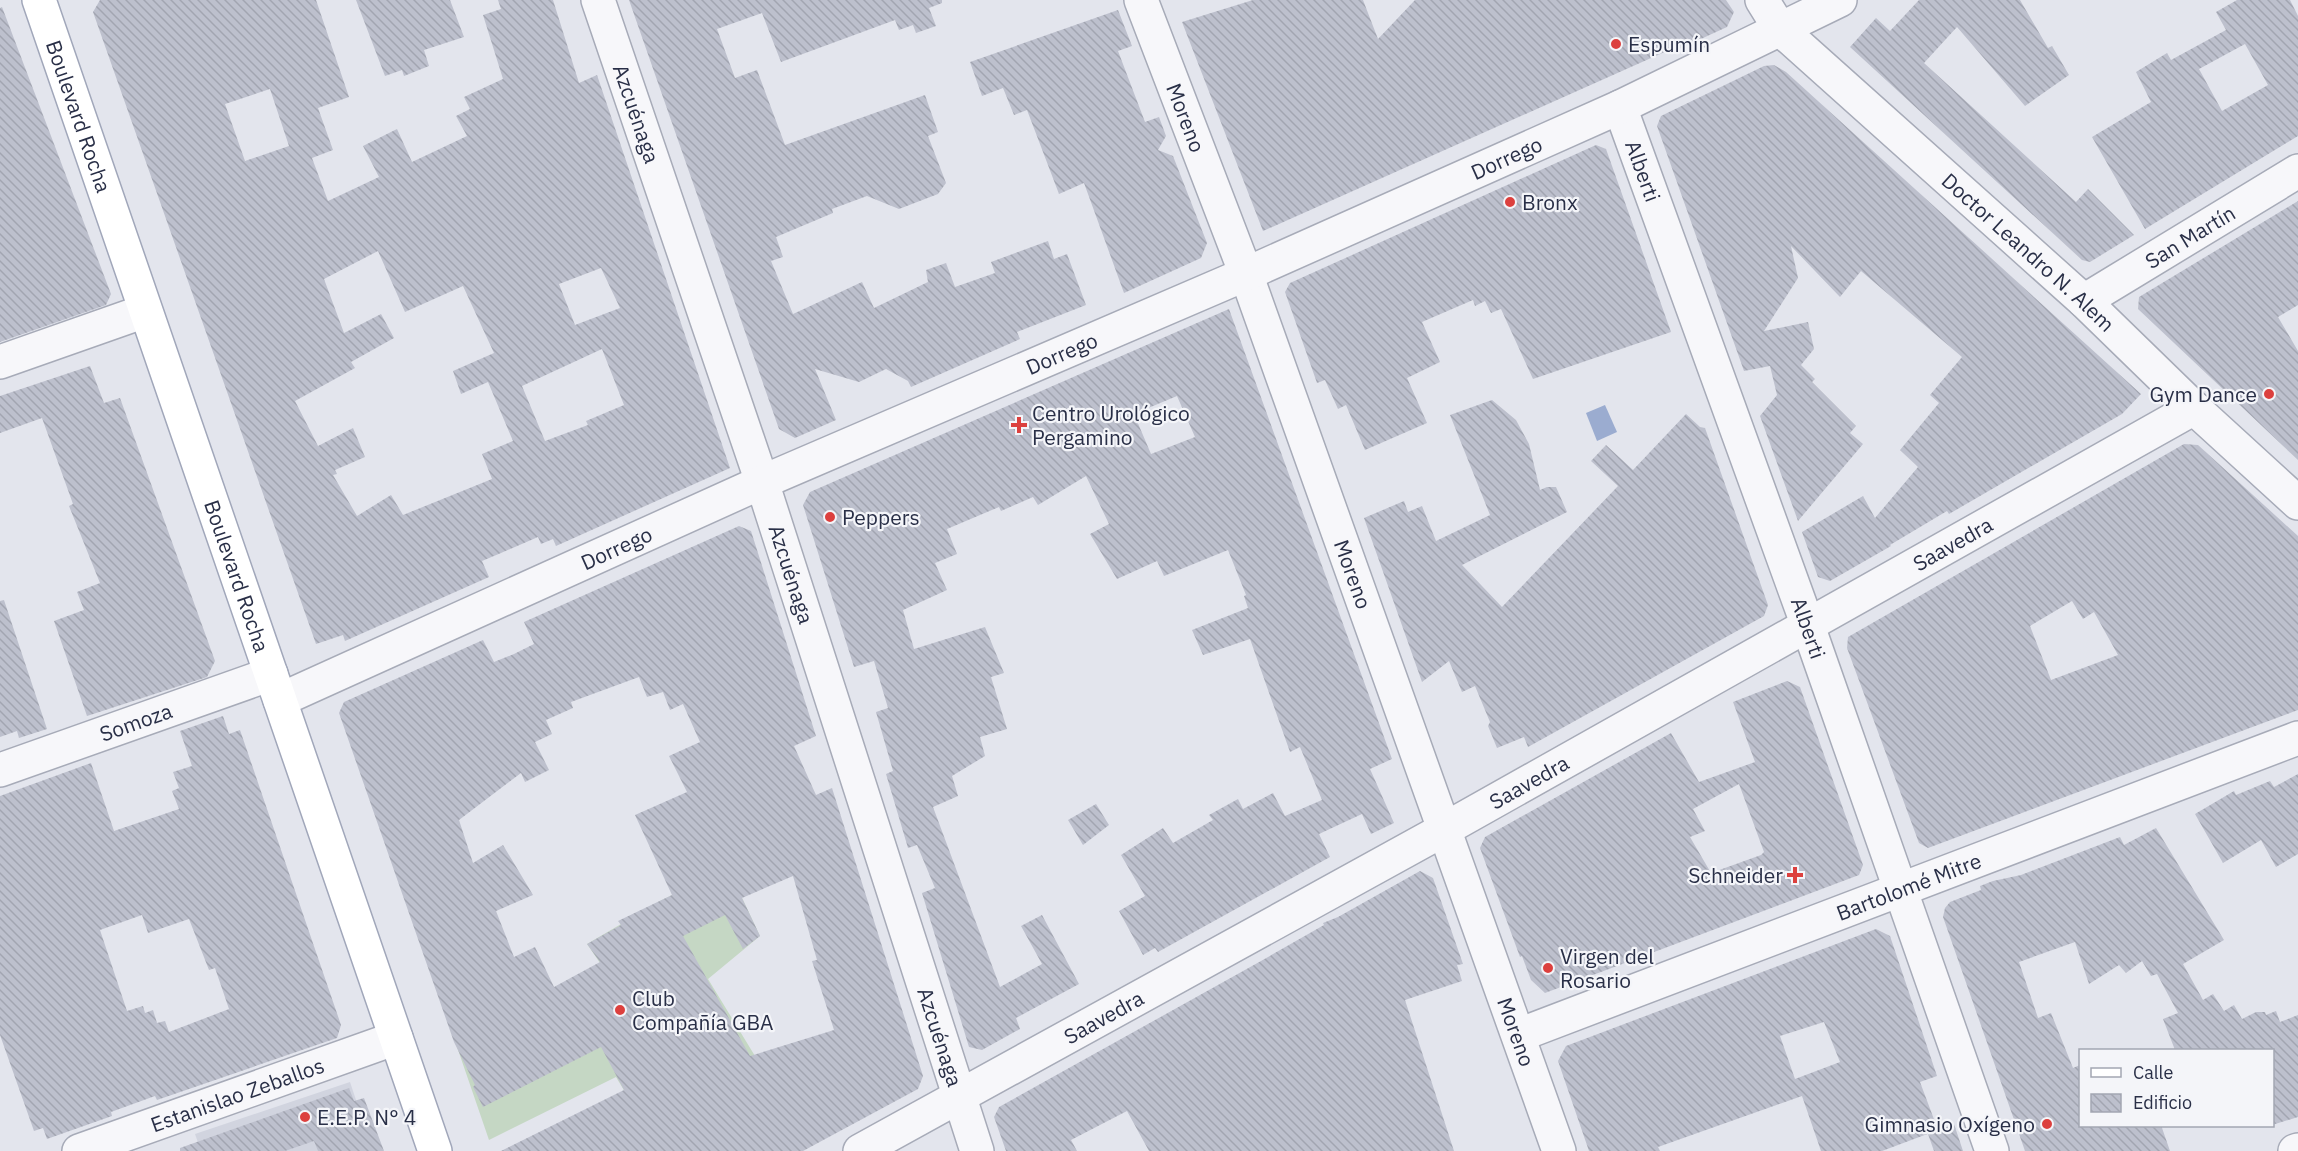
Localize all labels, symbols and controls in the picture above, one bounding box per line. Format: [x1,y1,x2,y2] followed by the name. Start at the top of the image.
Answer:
[1628,30,1710,58] place label: Espumín
[40,36,118,196] street label: Boulevard Rocha
[1609,37,1623,51] marker: Espumín
[607,60,666,167] street label: Azcuénaga
[1160,79,1212,156] street label: Moreno
[1466,130,1547,186] street label: Dorrego
[1619,136,1667,205] street label: Alberti
[1936,166,2121,338] street label: Doctor Leandro N. Alem
[1522,188,1578,216] place label: Bronx
[1503,195,1517,209] marker: Bronx
[2140,198,2240,275] street label: San Martín
[1021,326,1102,381] street label: Dorrego
[2149,380,2257,408] place label: Gym Dance
[2262,387,2276,401] marker: Gym Dance
[1032,399,1190,451] place label: Centro Urológico Pergamino
[1010,416,1028,434] marker: Centro Urológico Pergamino
[198,496,276,656] street label: Boulevard Rocha
[842,503,920,531] place label: Peppers
[823,510,837,524] marker: Peppers
[1908,510,1997,577] street label: Saavedra
[576,520,656,576] street label: Dorrego
[763,521,821,627] street label: Azcuénaga
[1328,536,1378,612] street label: Moreno
[1785,593,1832,662] street label: Alberti
[96,696,176,748] street label: Somoza
[1484,748,1574,815] street label: Saavedra
[1832,846,1985,927] street label: Bartolomé Mitre
[1688,861,1783,889] place label: Schneider
[1788,868,1802,882] marker: Schneider
[1560,942,1654,994] place label: Virgen del Rosario
[1541,961,1555,975] marker: Virgen del Rosario
[632,984,773,1036] place label: Club Compañía GBA
[911,984,969,1090] street label: Azcuénaga
[1059,984,1148,1050] street label: Saavedra
[1491,993,1542,1070] street label: Moreno
[613,1003,627,1017] marker: Club Compañía GBA
[2079,1049,2274,1127] legend
[147,1051,328,1138] street label: Estanislao Zeballos
[2133,1061,2173,1084] text: Calle
[2133,1091,2192,1114] text: Edificio
[317,1103,416,1131] place label: E.E.P. N° 4
[298,1110,312,1124] marker: E.E.P. N° 4
[1865,1110,2035,1138] place label: Gimnasio Oxígeno
[2040,1117,2054,1131] marker: Gimnasio Oxígeno

